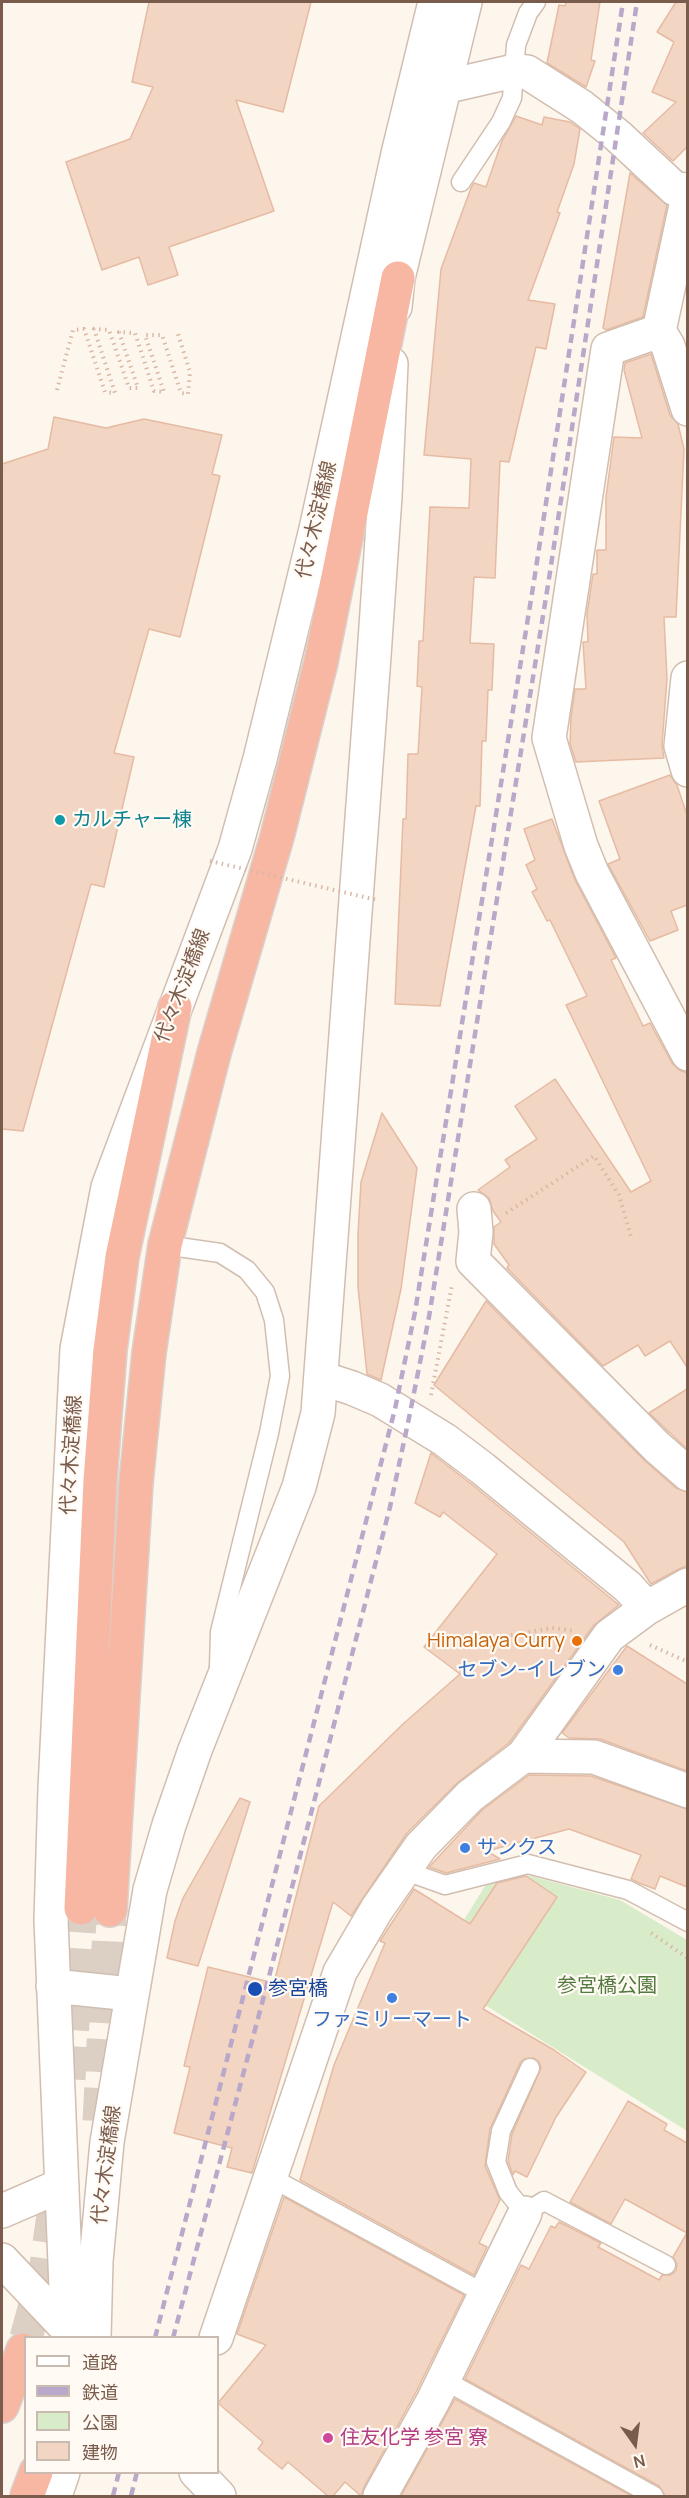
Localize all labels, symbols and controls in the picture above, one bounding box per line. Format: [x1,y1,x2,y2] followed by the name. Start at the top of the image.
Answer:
[292,459,342,581] street label: 代々木淀橋線
[72,808,192,832] place label: カルチャー棟
[53,813,67,827] marker: カルチャー棟
[150,926,216,1046] street label: 代々木淀橋線
[57,1394,87,1516] street label: 代々木淀橋線
[427,1629,565,1653] place label: Himalaya Curry
[570,1634,584,1648] marker: Himalaya Curry
[458,1658,606,1682] place label: セブン-イレブン
[611,1663,625,1677] marker: セブン-イレブン
[477,1836,557,1860] place label: サンクス
[458,1841,472,1855] marker: サンクス
[557,1974,657,1998] park label: 参宮橋公園
[268,1977,328,2001] place label: 参宮橋
[246,1980,264,1998] marker: 参宮橋
[385,1991,399,2005] marker: ファミリーマート
[312,2008,472,2032] place label: ファミリーマート
[88,2104,126,2226] street label: 代々木淀橋線
[24,2336,219,2474] legend
[82,2350,118,2374] text: 道路
[82,2380,118,2404] text: 鉄道
[82,2410,118,2434] text: 公園
[605,2414,665,2474] north arrow
[340,2426,488,2450] place label: 住友化学 参宮 寮
[321,2431,335,2445] marker: 住友化学 参宮 寮
[82,2440,118,2464] text: 建物
[631,2449,648,2474] text: N

